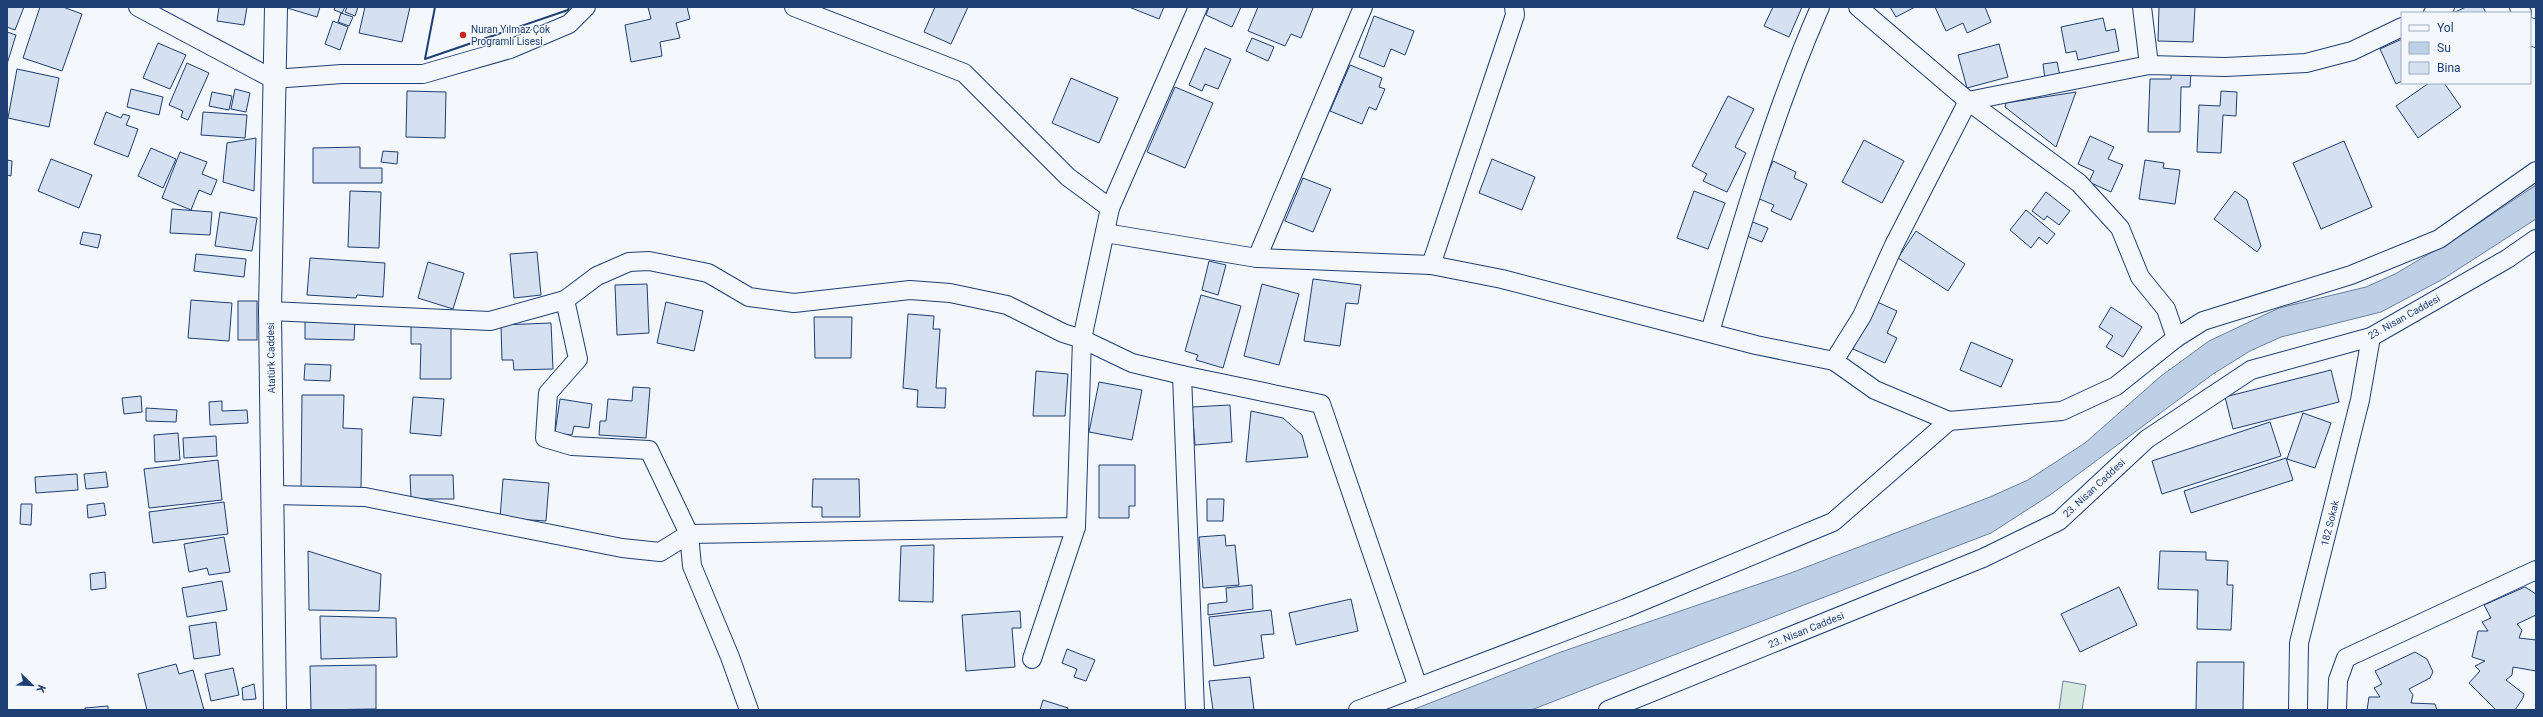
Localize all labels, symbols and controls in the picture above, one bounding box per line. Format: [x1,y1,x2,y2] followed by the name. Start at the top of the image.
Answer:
[2401,12,2531,84] legend
[2437,21,2454,35] text: Yol
[471,24,551,47] place label: Nuran Yılmaz Çok Programlı Lisesi
[458,30,468,40] marker: Nuran Yılmaz Çok Programlı Lisesi
[2437,41,2451,55] text: Su
[2437,61,2461,75] text: Bina
[2366,293,2442,341] street label: 23. Nisan Caddesi
[265,322,277,394] street label: Atatürk Caddesi
[2061,456,2127,520] street label: 23. Nisan Caddesi
[2319,498,2341,547] street label: 182 Sokak
[1767,610,1845,650] street label: 23. Nisan Caddesi
[12,665,52,705] north arrow
[33,683,48,695] text: K

